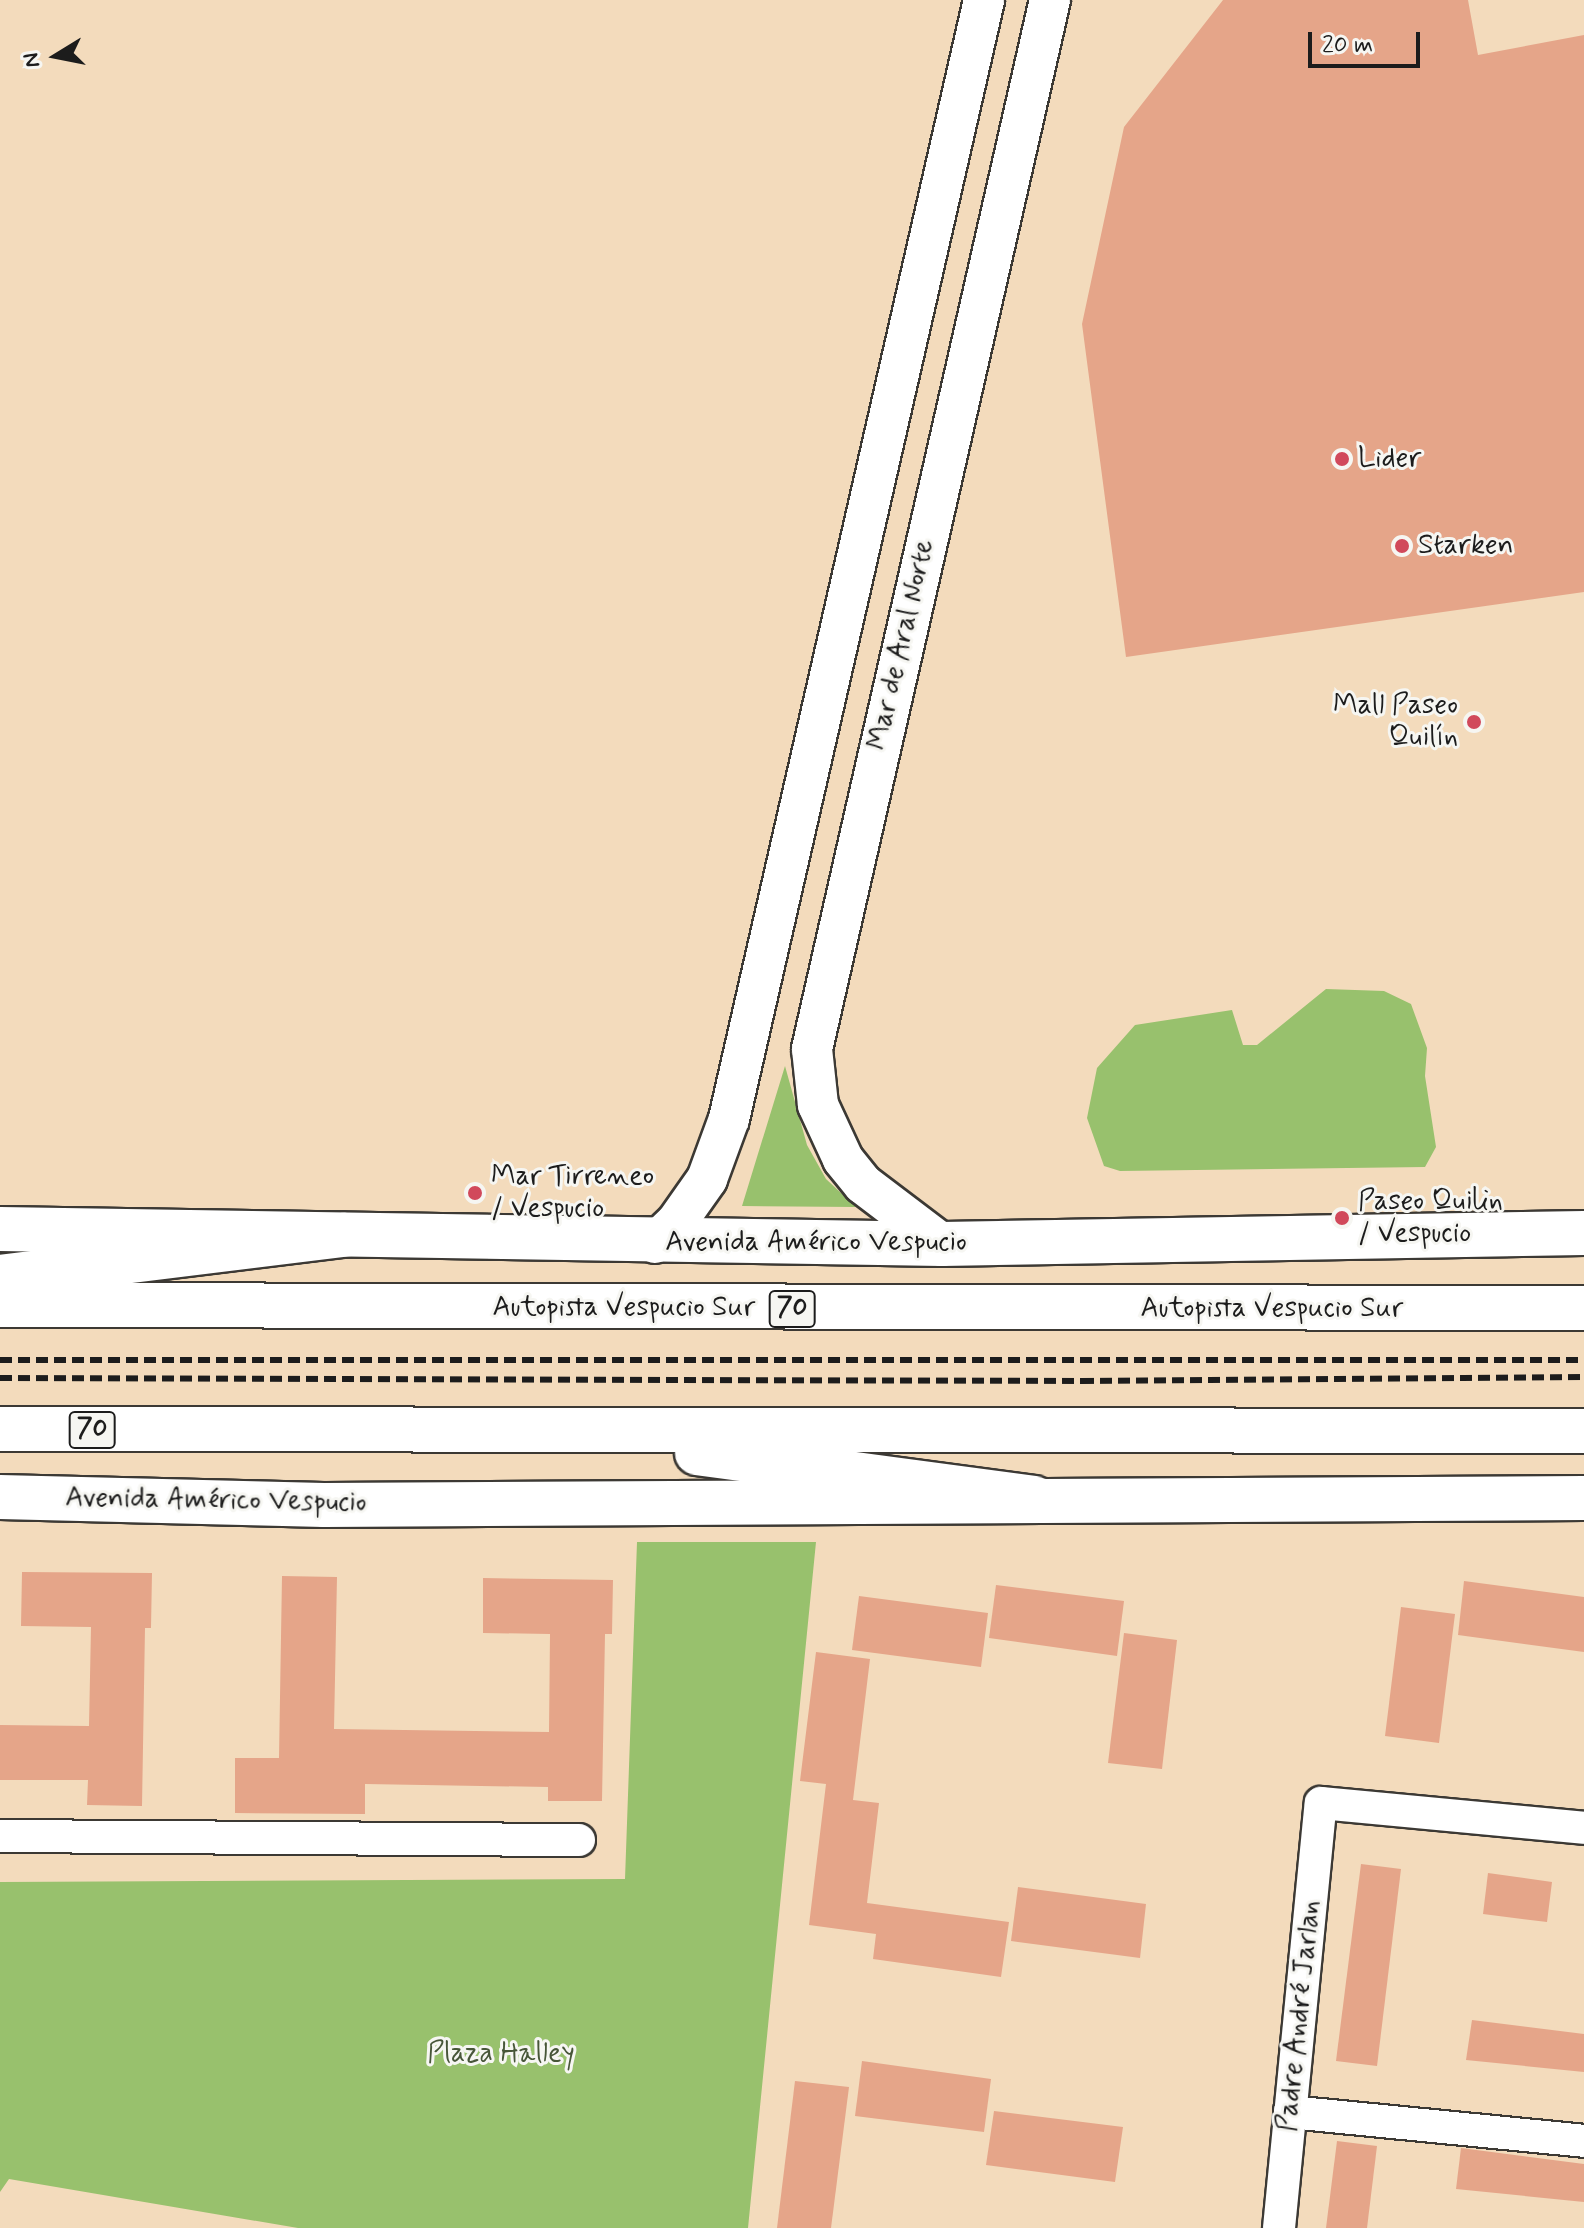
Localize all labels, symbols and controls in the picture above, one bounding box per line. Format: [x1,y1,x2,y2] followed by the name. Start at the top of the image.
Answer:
[16,16,96,96] north arrow
[1312,16,1424,66] scale bar
[1322,30,1373,61] text: 20 m
[17,51,47,70] text: N
[1358,442,1421,476] place label: Lider
[1333,450,1351,468] marker: Lider
[1418,529,1513,563] place label: Starken
[861,536,943,754] street label: Mar de Aral Norte
[1393,537,1411,555] marker: Starken
[1333,689,1458,755] place label: Mall Paseo Quilín
[1465,713,1483,731] marker: Mall Paseo Quilín
[491,1160,645,1226] place label: Mar Tirreneo / Vespucio
[466,1184,484,1202] marker: Mar Tirreneo / Vespucio
[1358,1185,1503,1251] place label: Paseo Quilin / Vespucio
[1333,1209,1351,1227] marker: Paseo Quilin / Vespucio
[667,1226,965,1260] street label: Avenida Américo Vespucio
[768,1287,816,1331] road number: 70
[497,1291,751,1325] street label: Autopista Vespucio Sur
[1145,1292,1399,1326] street label: Autopista Vespucio Sur
[68,1408,116,1452] road number: 70
[67,1482,365,1520] street label: Avenida Américo Vespucio
[1271,1899,1329,2133] street label: Padre André Jarlan
[428,2037,574,2071] park label: Plaza Halley

